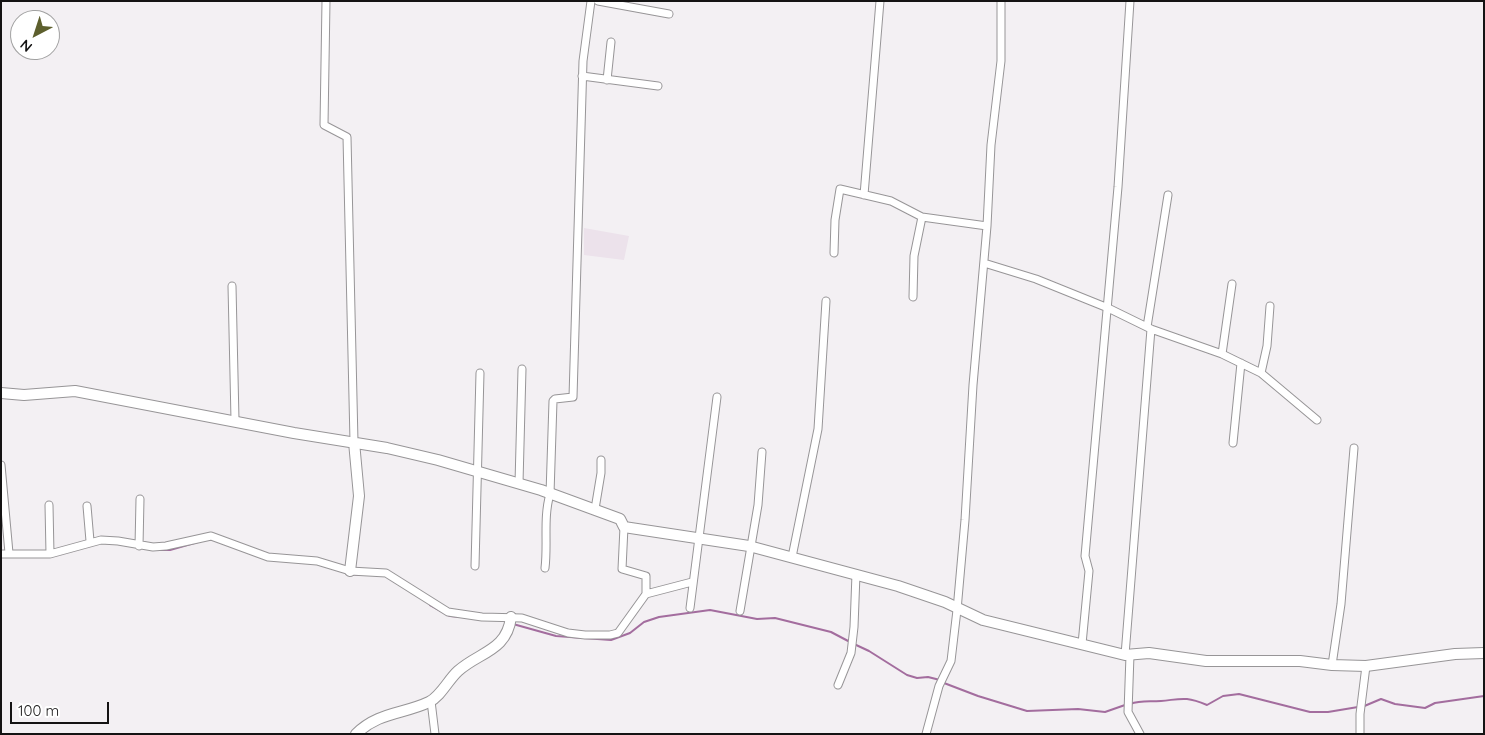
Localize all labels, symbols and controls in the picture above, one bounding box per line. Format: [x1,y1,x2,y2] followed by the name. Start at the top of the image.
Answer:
[10,10,60,60] north arrow
[16,36,36,56] text: N
[12,692,111,724] scale bar
[18,701,59,720] text: 100 m

